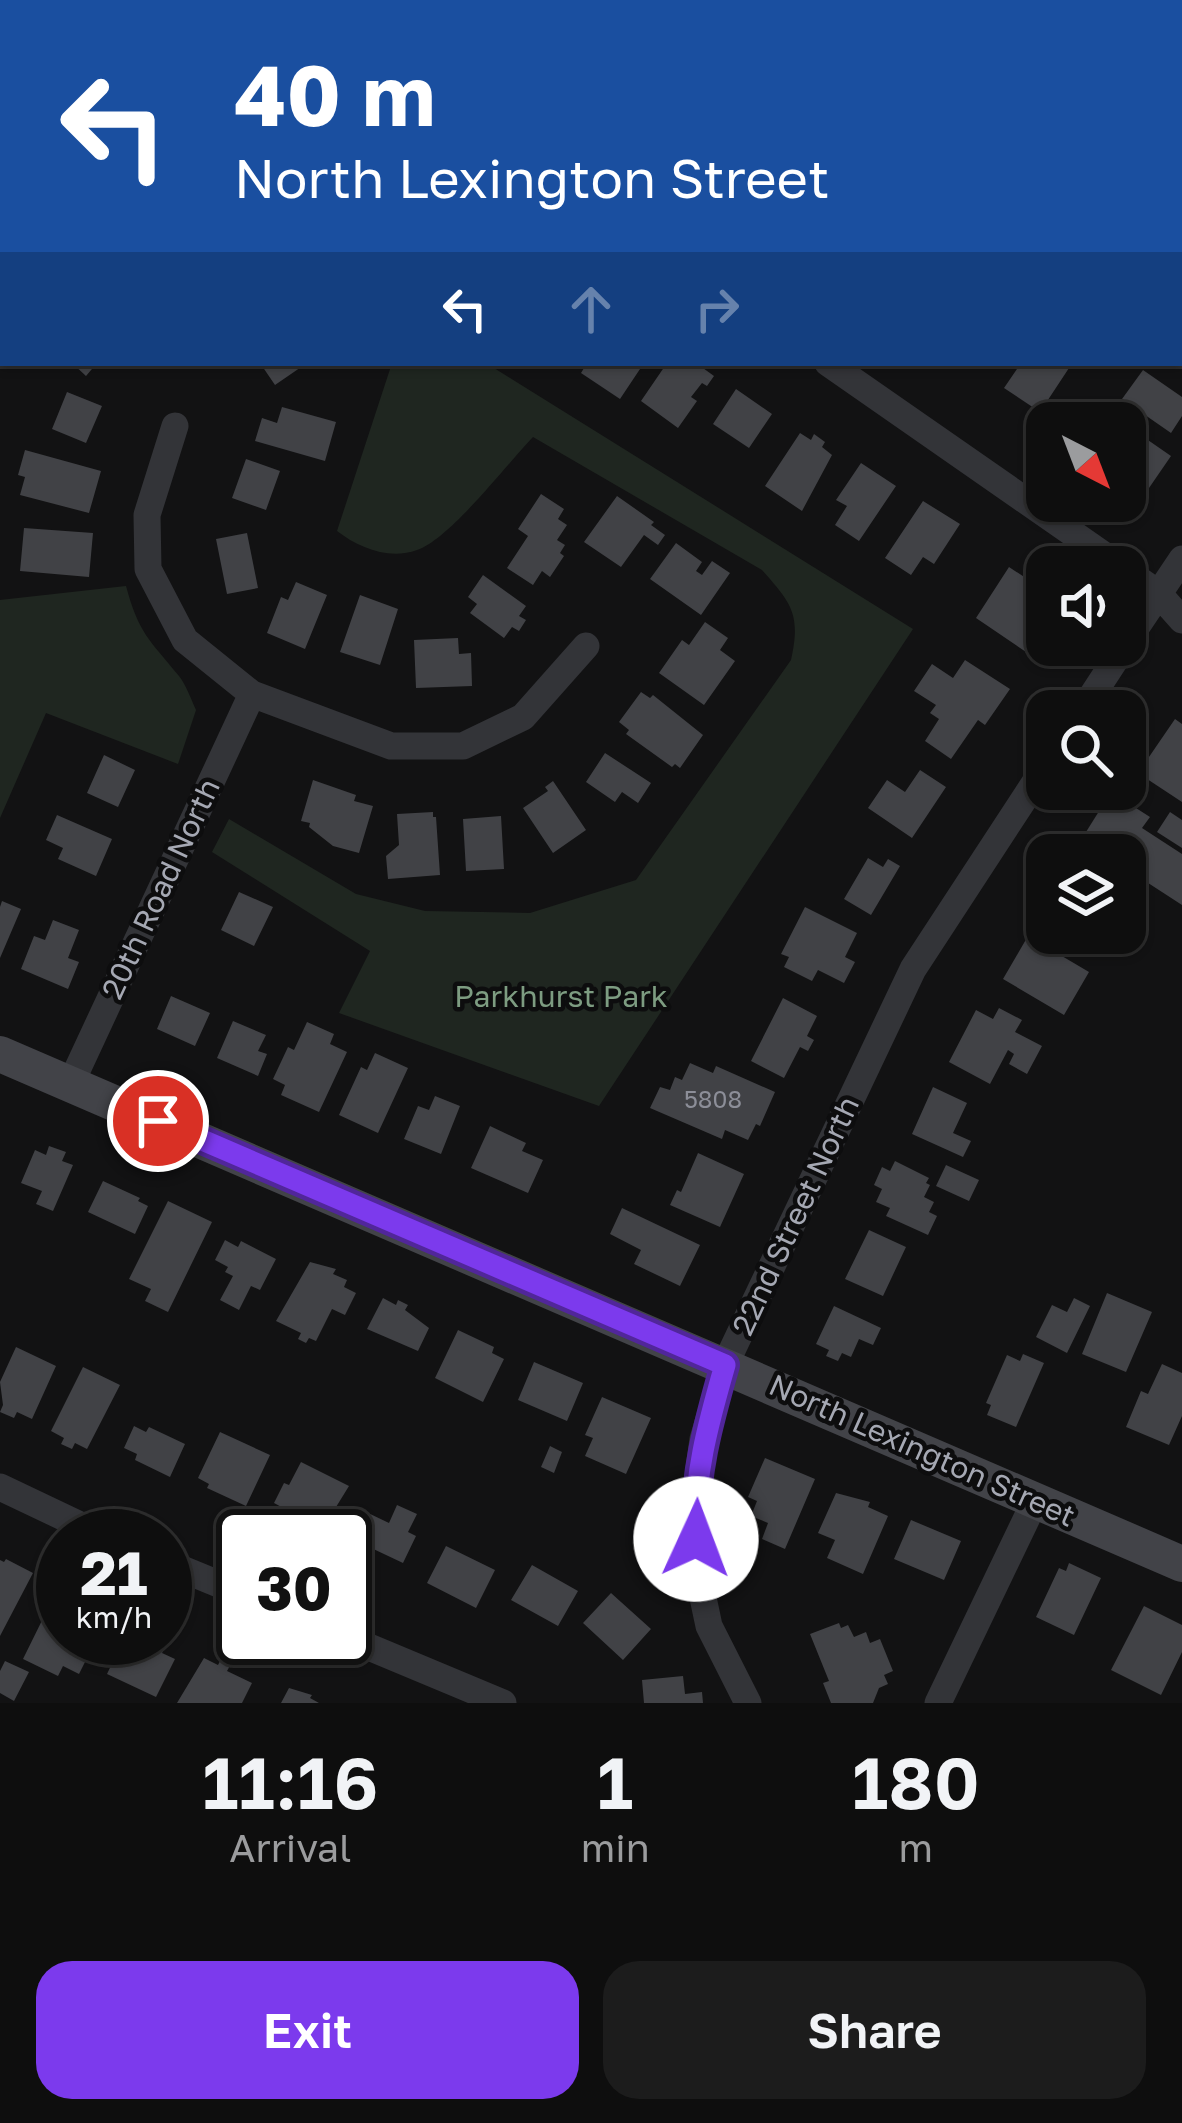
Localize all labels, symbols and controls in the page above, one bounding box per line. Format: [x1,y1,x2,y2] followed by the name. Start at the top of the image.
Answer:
[234,44,436,144] text: 40 m
[36,48,192,204] icon: left
[234,145,830,210] text: North Lexington Street
[432,276,498,342] icon: left
[558,276,624,342] icon: ahead
[684,276,750,342] icon: right
[1026,402,1146,522] north arrow
[1026,402,1146,954] map controls
[1026,546,1146,666] button: sound
[1026,690,1146,810] button: search
[93,773,227,1004] street label: 20th Road North
[1026,834,1146,954] button: layers
[454,978,668,1014] park label: Parkhurst Park
[107,1070,209,1172] pin
[684,1084,742,1113] house number: 5808
[125,1088,191,1154] icon: arrive
[724,1091,866,1341] street label: 22nd Street North
[764,1366,1081,1534] street label: North Lexington Street
[633,1476,759,1602] position arrow
[216,1509,372,1665] speed limit sign: 30
[80,1536,148,1608] text: 21
[76,1599,152,1635] text: km/h
[202,1738,378,1825] text: 11:16
[597,1738,633,1825] text: 1
[852,1738,980,1825] text: 180
[229,1824,351,1871] text: Arrival
[581,1824,650,1871] text: min
[899,1824,933,1871] text: m
[36,1961,579,2099] button: Exit
[603,1961,1146,2099] button: Share

